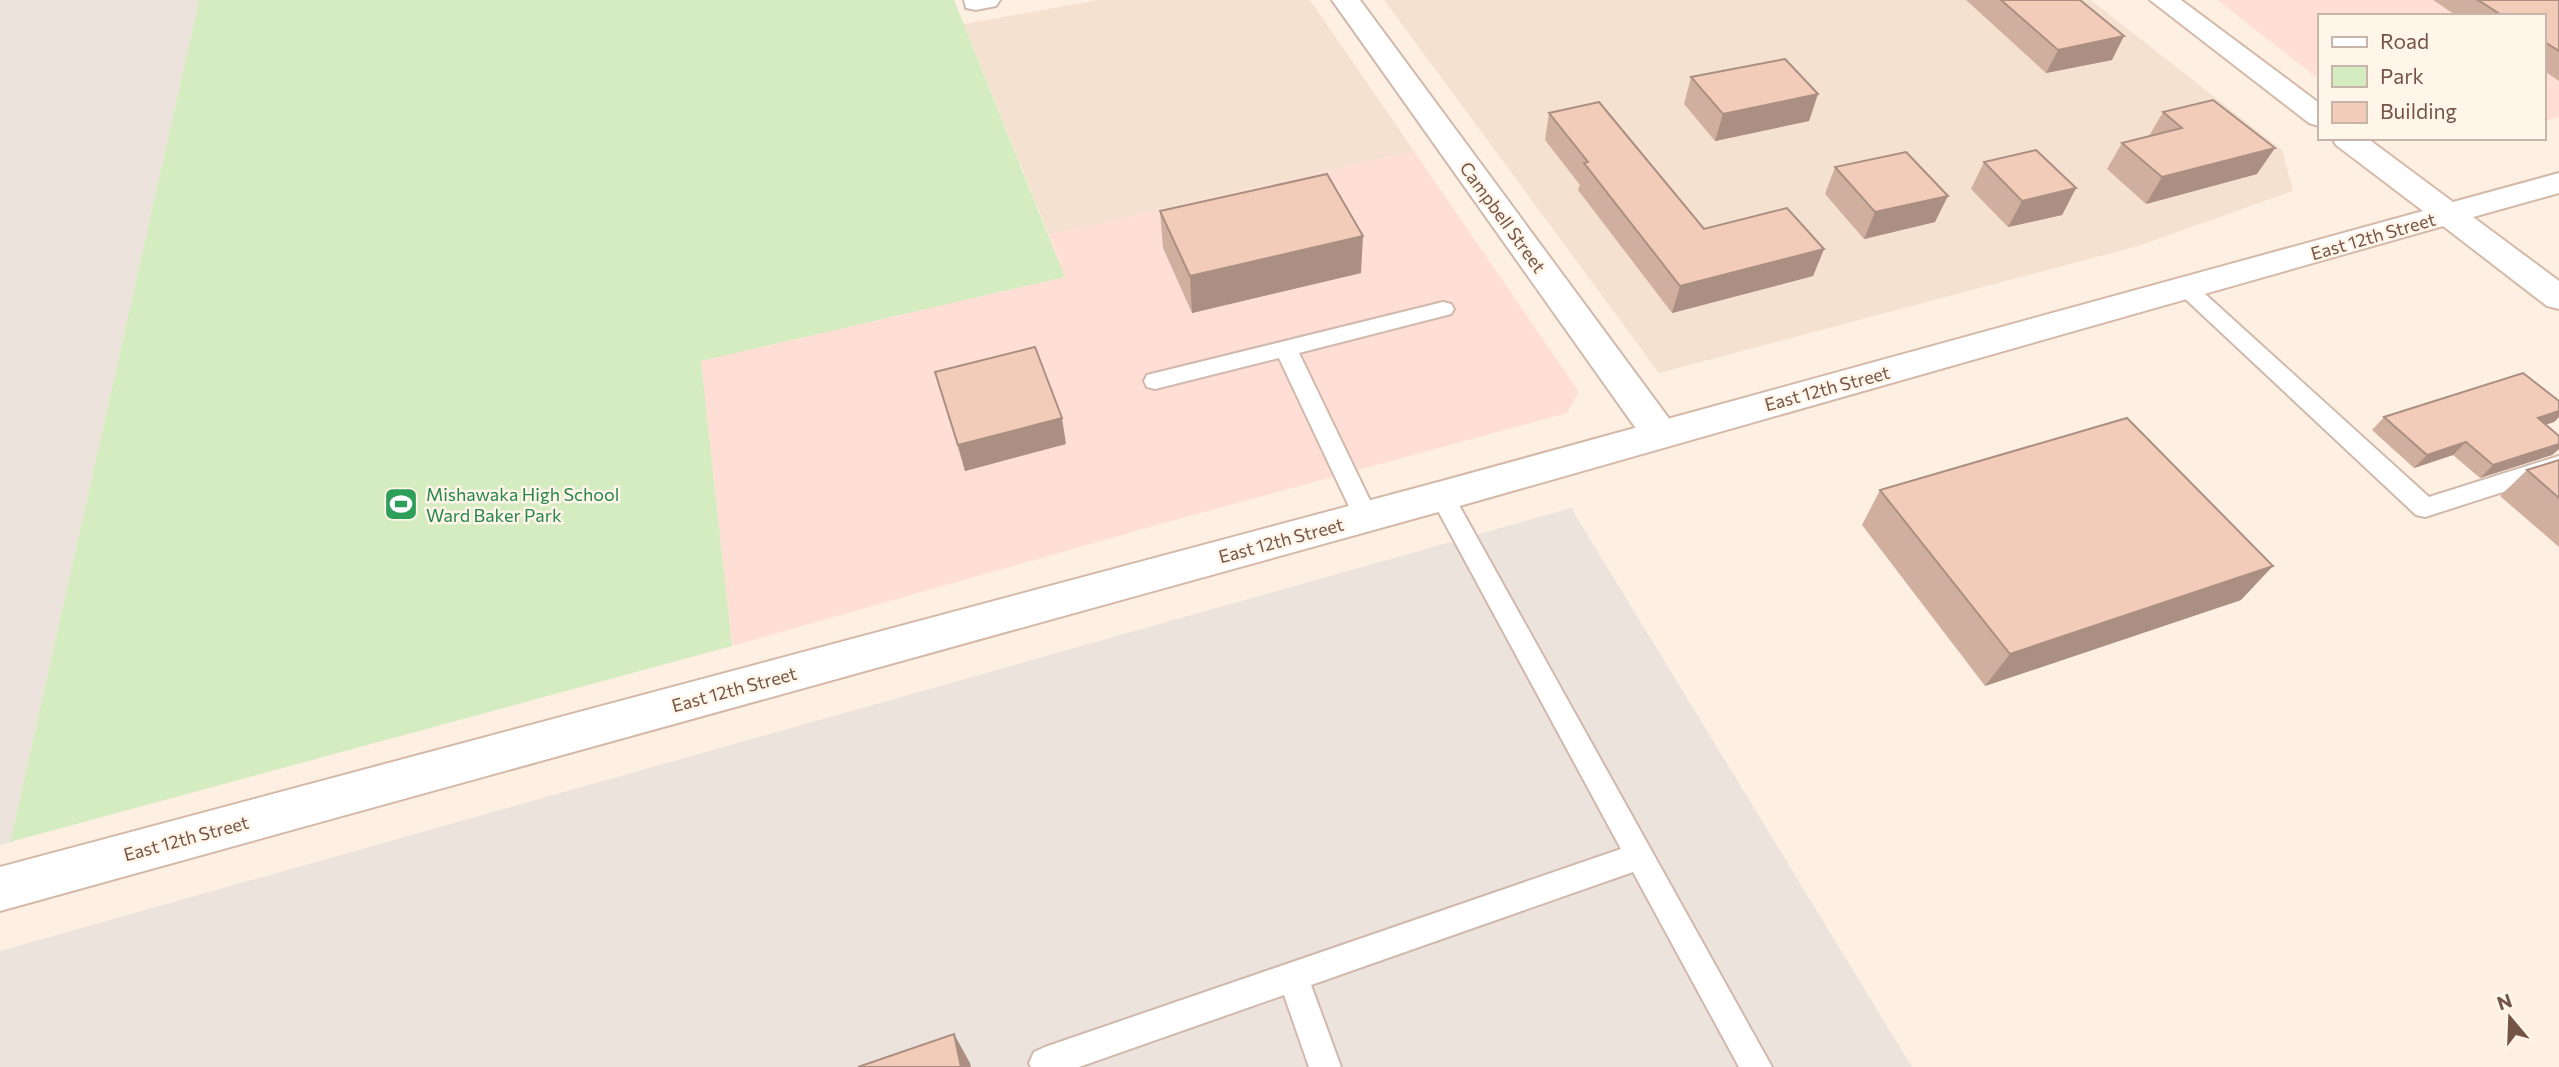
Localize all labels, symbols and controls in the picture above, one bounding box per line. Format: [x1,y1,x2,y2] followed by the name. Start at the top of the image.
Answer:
[2318,14,2545,140] legend
[2380,28,2429,53] text: Road
[2380,63,2424,88] text: Park
[2380,98,2457,123] text: Building
[1455,157,1551,277] street label: Campbell Street
[2308,208,2438,264] street label: East 12th Street
[1762,361,1892,415] street label: East 12th Street
[426,483,619,526] place label: Mishawaka High School Ward Baker Park
[382,485,420,523] sports icon: Mishawaka High School Ward Baker Park
[1216,513,1346,567] street label: East 12th Street
[669,662,799,716] street label: East 12th Street
[121,811,251,865] street label: East 12th Street
[2475,983,2545,1053] north arrow
[2494,988,2515,1015] text: N

